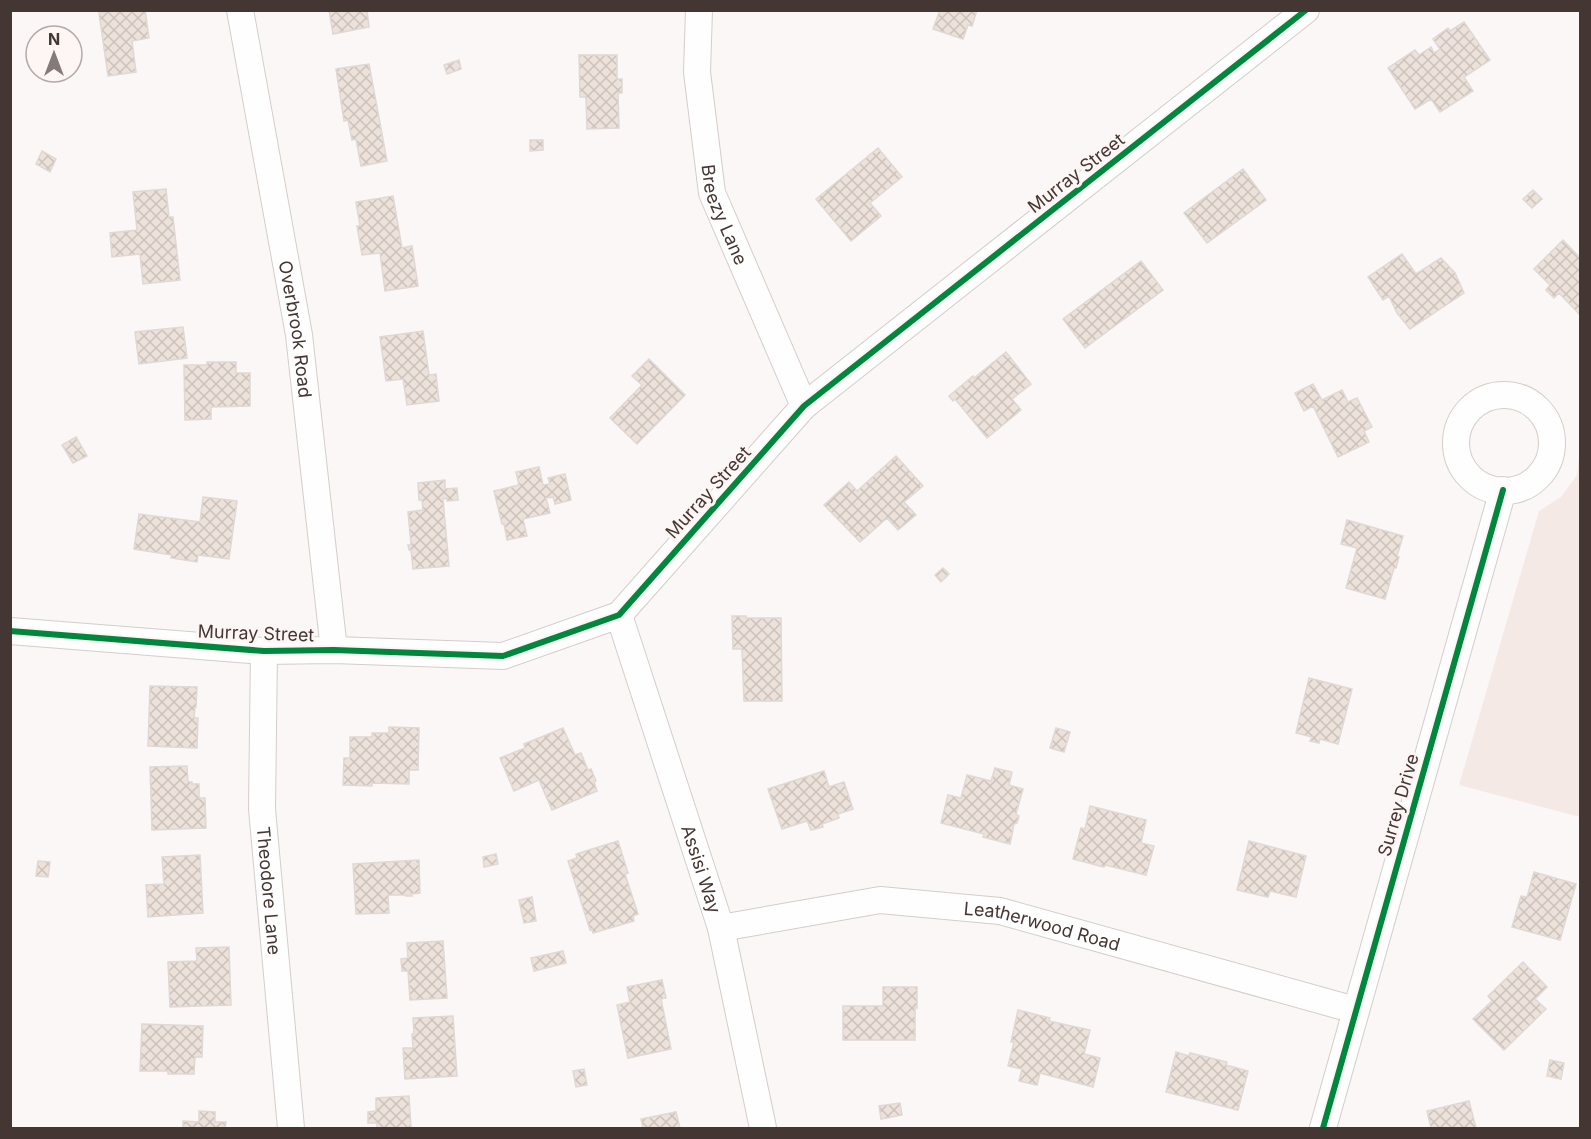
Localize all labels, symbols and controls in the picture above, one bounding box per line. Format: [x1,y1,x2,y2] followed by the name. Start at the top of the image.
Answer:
[24,24,84,84] north arrow
[48,29,60,49] text: N
[1024,129,1128,217] street label: Murray Street
[698,163,752,268] street label: Breezy Lane
[275,259,316,399] street label: Overbrook Road
[661,442,755,542] street label: Murray Street
[197,620,315,646] street label: Murray Street
[1373,751,1423,859] street label: Surrey Drive
[678,822,726,916] street label: Assisi Way
[253,826,286,956] street label: Theodore Lane
[963,897,1123,955] street label: Leatherwood Road

